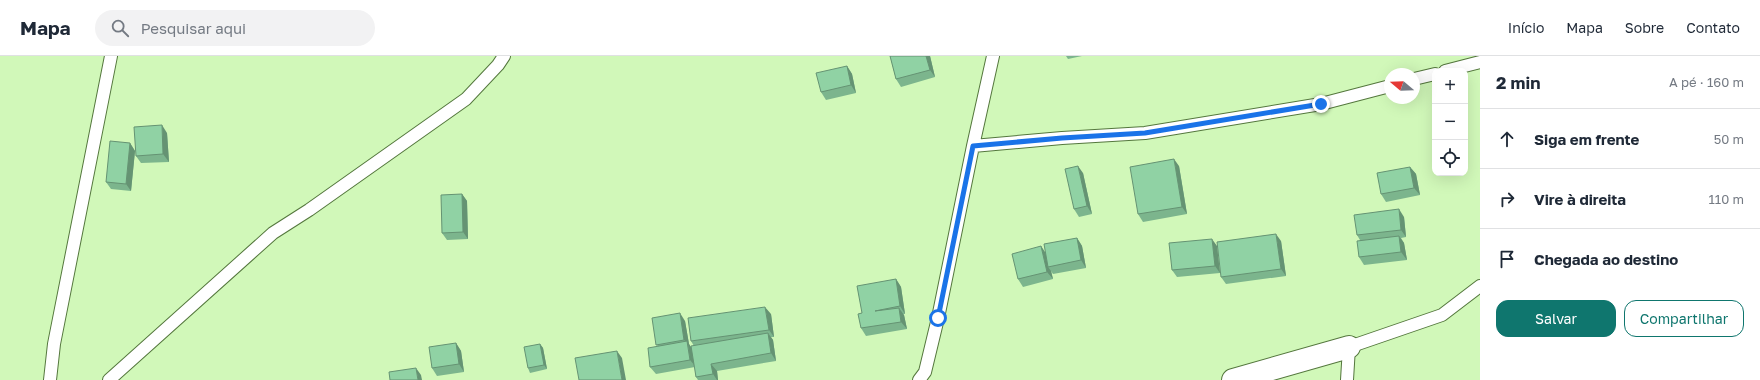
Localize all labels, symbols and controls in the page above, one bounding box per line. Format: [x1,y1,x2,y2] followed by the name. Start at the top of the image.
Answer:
[95,10,375,46] search box
[20,16,71,39] text: Mapa
[109,17,131,39] icon: search
[141,19,246,37] text: Pesquisar aqui
[1508,19,1544,36] text: Início
[1566,19,1603,36] text: Mapa
[1625,19,1664,36] text: Sobre
[1686,19,1740,36] text: Contato
[1384,68,1420,104] north arrow
[1432,68,1468,176] map controls
[1432,68,1468,104] button: +
[1496,72,1540,93] text: 2 min
[1669,74,1744,90] text: A pé · 160 m
[1312,95,1330,113] route end
[1432,104,1468,140] button: −
[1496,128,1518,150] icon: ahead
[1534,130,1639,148] text: Siga em frente
[1714,131,1744,147] text: 50 m
[1432,140,1468,176] button: locate
[1496,188,1518,210] icon: right
[1534,190,1626,208] text: Vire à direita
[1709,191,1744,207] text: 110 m
[1496,248,1518,270] icon: arrive
[1534,250,1678,268] text: Chegada ao destino
[1496,300,1616,337] button: Salvar
[1624,300,1744,337] button: Compartilhar
[929,309,947,327] route start

